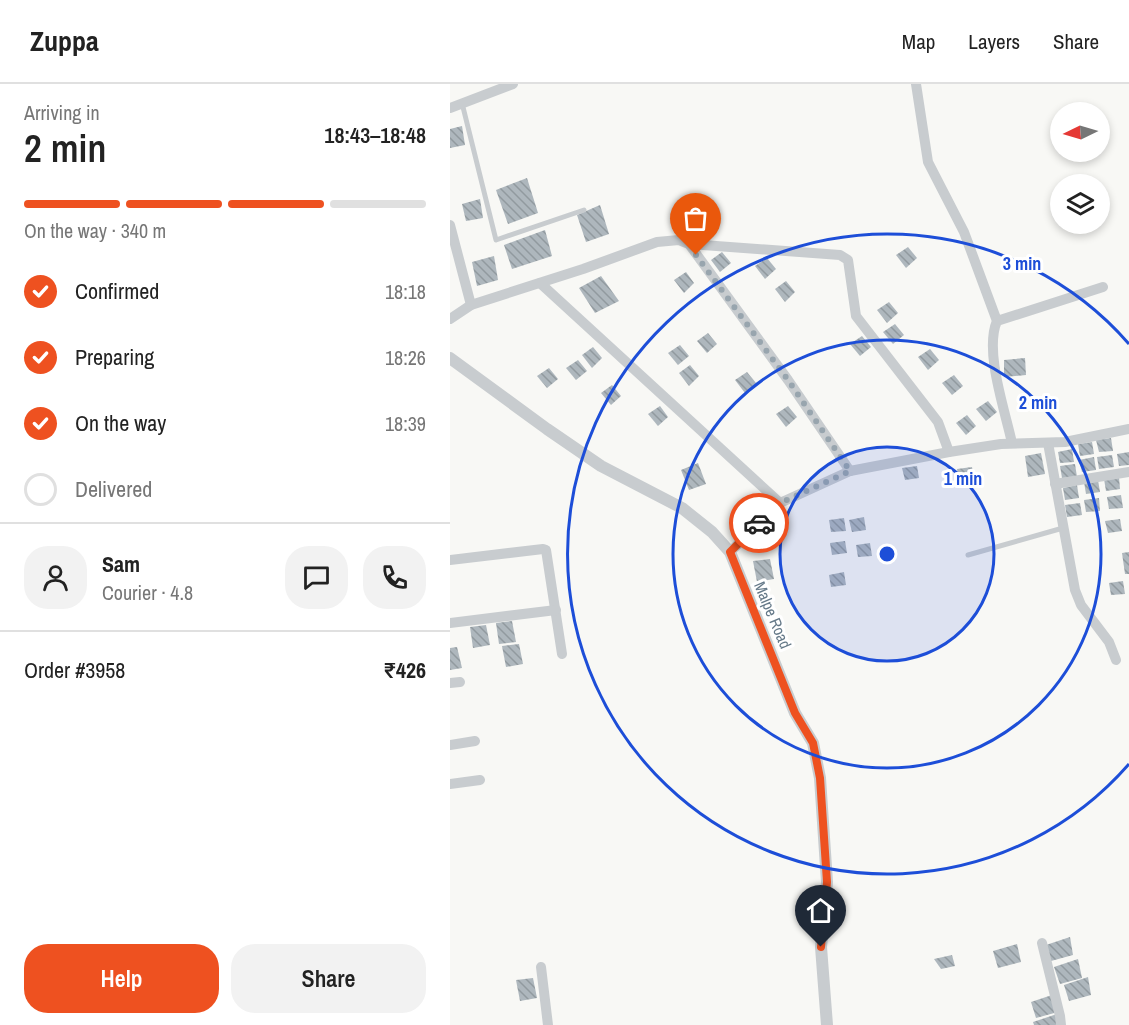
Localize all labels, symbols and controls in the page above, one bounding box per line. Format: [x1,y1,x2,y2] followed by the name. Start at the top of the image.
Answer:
[30,22,99,60] text: Zuppa
[902,27,935,56] text: Map
[968,27,1020,56] text: Layers
[1053,27,1099,56] text: Share
[24,99,100,126] text: Arriving in
[1050,102,1110,162] north arrow
[1050,102,1110,234] map controls
[324,120,426,150] text: 18:43–18:48
[24,122,106,174] text: 2 min
[1050,174,1110,234] button: layers
[670,193,721,255] pin
[679,202,712,235] icon: bag
[24,217,166,244] text: On the way · 340 m
[1003,251,1041,276] text: 3 min
[24,275,57,308] icon: check
[75,276,159,306] text: Confirmed
[385,278,426,305] text: 18:18
[24,341,57,374] icon: check
[75,342,154,372] text: Preparing
[385,344,426,371] text: 18:26
[1019,390,1057,415] text: 2 min
[24,407,57,440] icon: check
[75,408,166,438] text: On the way
[385,410,426,437] text: 18:39
[944,466,982,491] text: 1 min
[75,474,152,504] text: Delivered
[729,493,789,553] courier
[743,507,776,540] icon: car
[877,544,897,564] centre of rings
[24,546,87,609] button: person
[285,546,348,609] button: chat
[363,546,426,609] button: phone
[102,549,140,579] text: Sam
[749,578,797,652] street label: Malpe Road
[102,579,193,606] text: Courier · 4.8
[24,655,125,685] text: Order #3958
[383,655,426,685] text: ₹426
[795,885,846,947] pin
[804,894,837,927] icon: home
[24,944,219,1013] button: Help
[231,944,426,1013] button: Share

